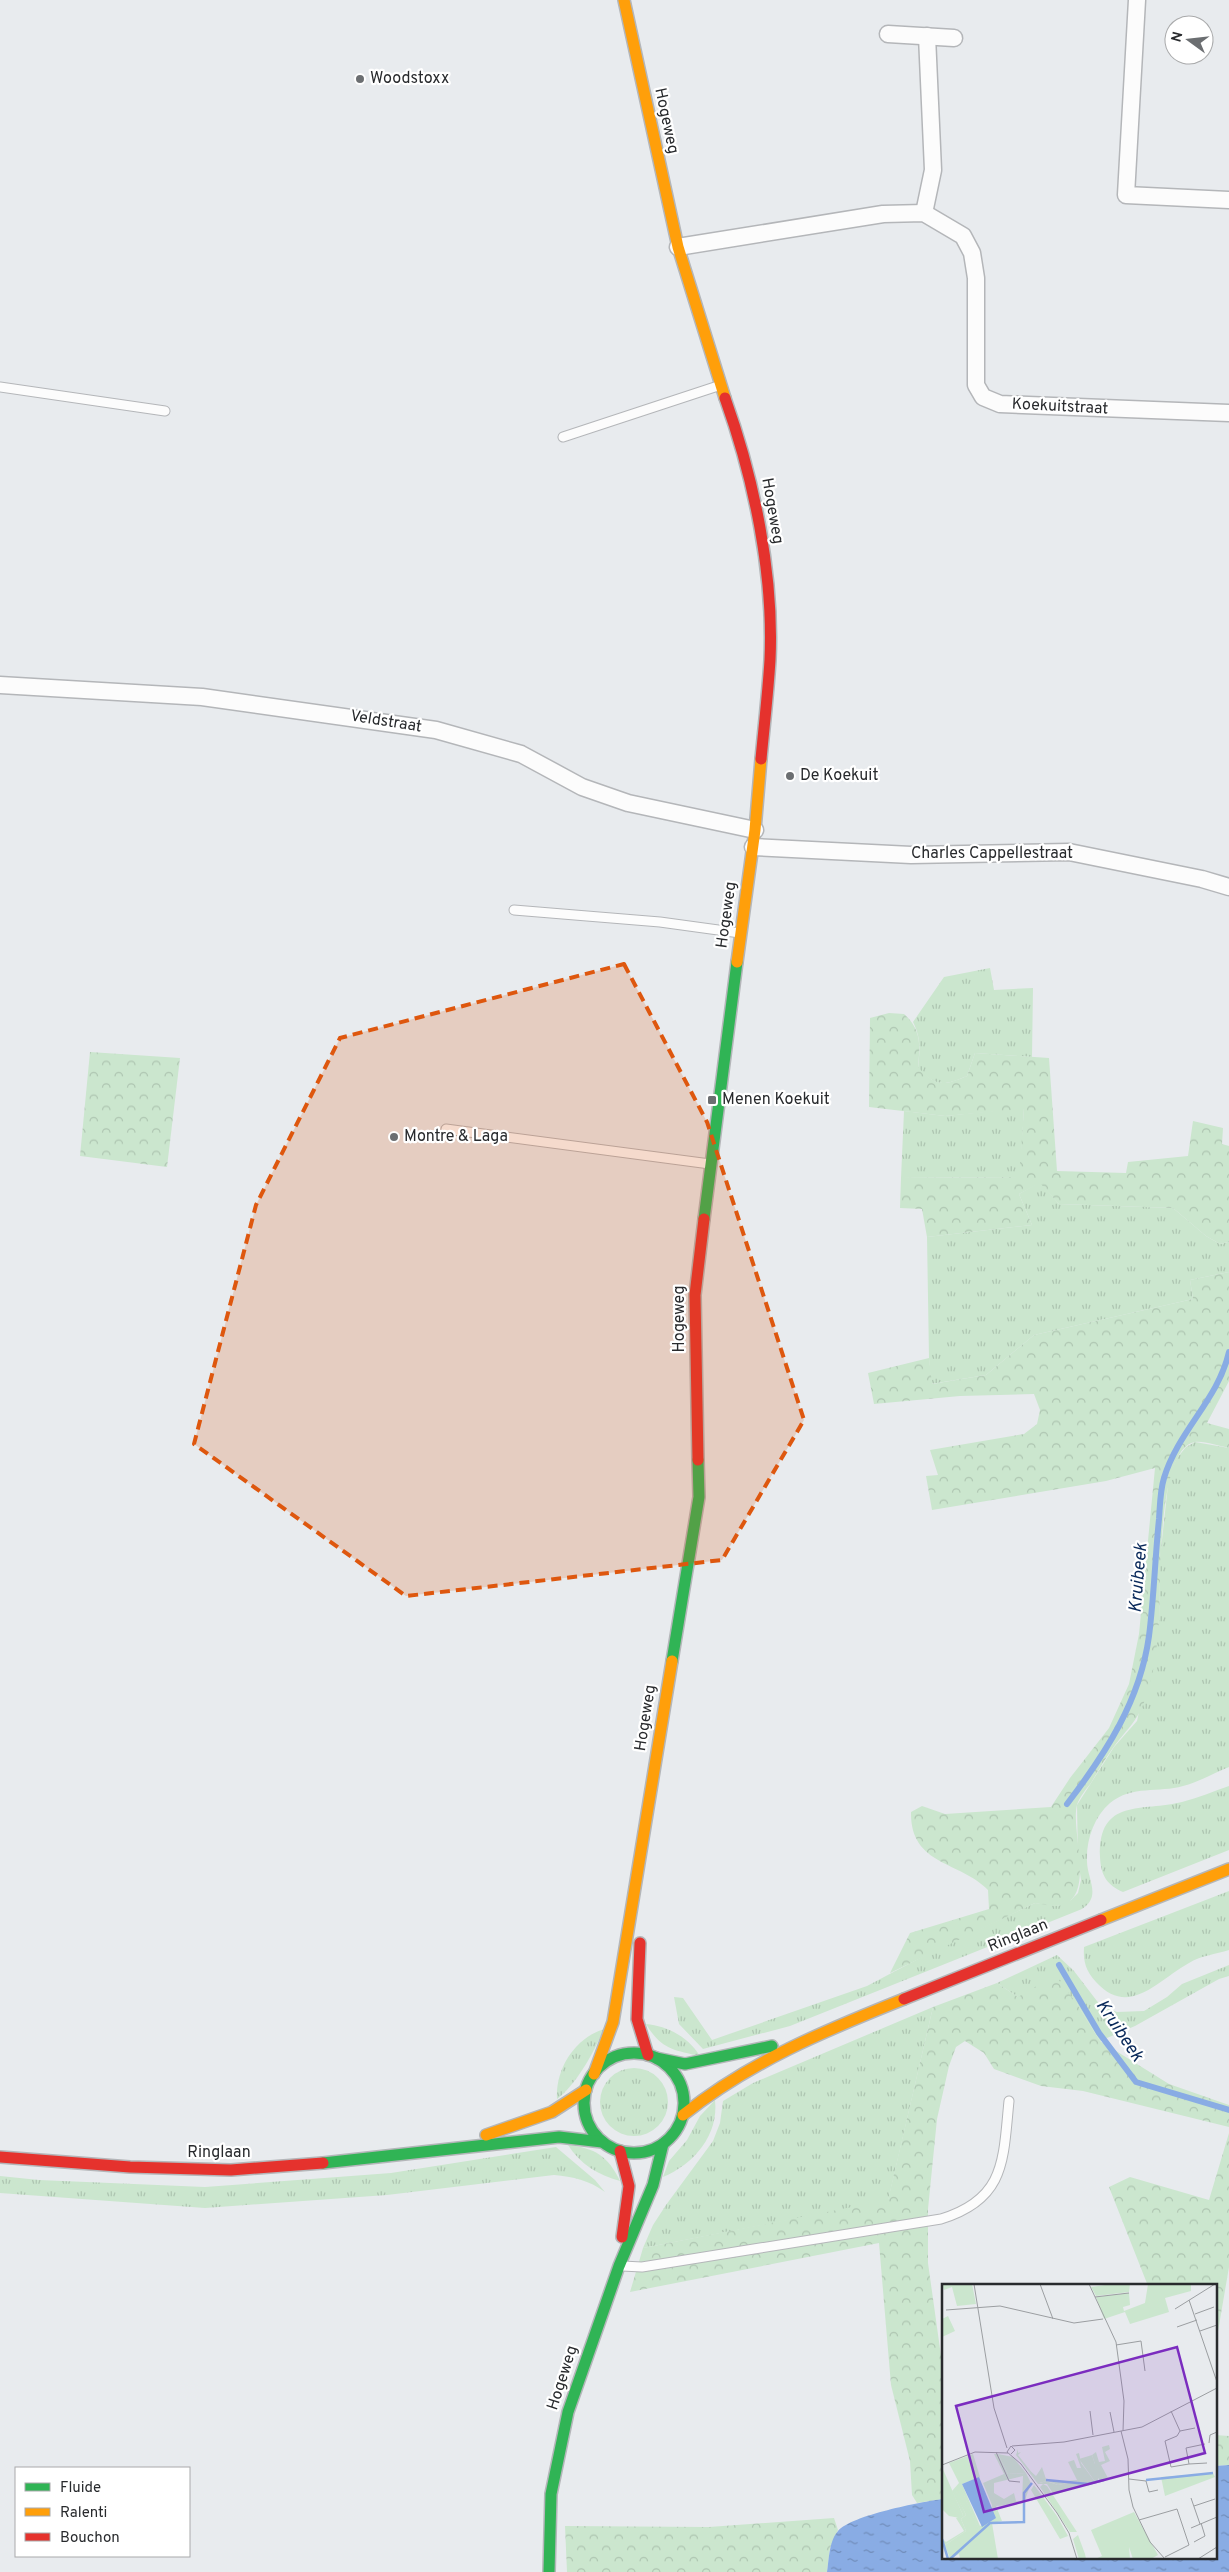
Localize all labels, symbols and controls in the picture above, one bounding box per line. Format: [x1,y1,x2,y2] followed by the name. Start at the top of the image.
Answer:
[1164,15,1214,65] north arrow
[1168,30,1187,44] text: N
[370,69,449,89] place label: Woodstoxx
[354,73,366,85] marker: Woodstoxx
[649,86,683,156] street label: Hogeweg
[1011,394,1109,420] street label: Koekuitstraat
[756,476,788,546] street label: Hogeweg
[349,706,423,738] street label: Veldstraat
[800,766,878,786] place label: De Koekuit
[784,770,796,782] marker: De Koekuit
[911,844,1073,864] street label: Charles Cappellestraat
[712,880,742,950] street label: Hogeweg
[722,1090,830,1110] place label: Menen Koekuit
[706,1094,718,1106] marker: Menen Koekuit
[404,1127,508,1147] place label: Montre & Laga
[388,1131,400,1143] marker: Montre & Laga
[670,1286,690,1352] street label: Hogeweg
[1124,1541,1154,1614] water label: Kruibeek
[631,1683,661,1753] street label: Hogeweg
[985,1915,1051,1957] street label: Ringlaan
[1090,1996,1149,2067] water label: Kruibeek
[187,2143,251,2163] street label: Ringlaan
[942,2284,1216,2560] inset map
[543,2343,583,2413] street label: Hogeweg
[15,2467,190,2557] legend
[60,2479,101,2498] text: Fluide
[60,2504,107,2523] text: Ralenti
[60,2529,120,2548] text: Bouchon

